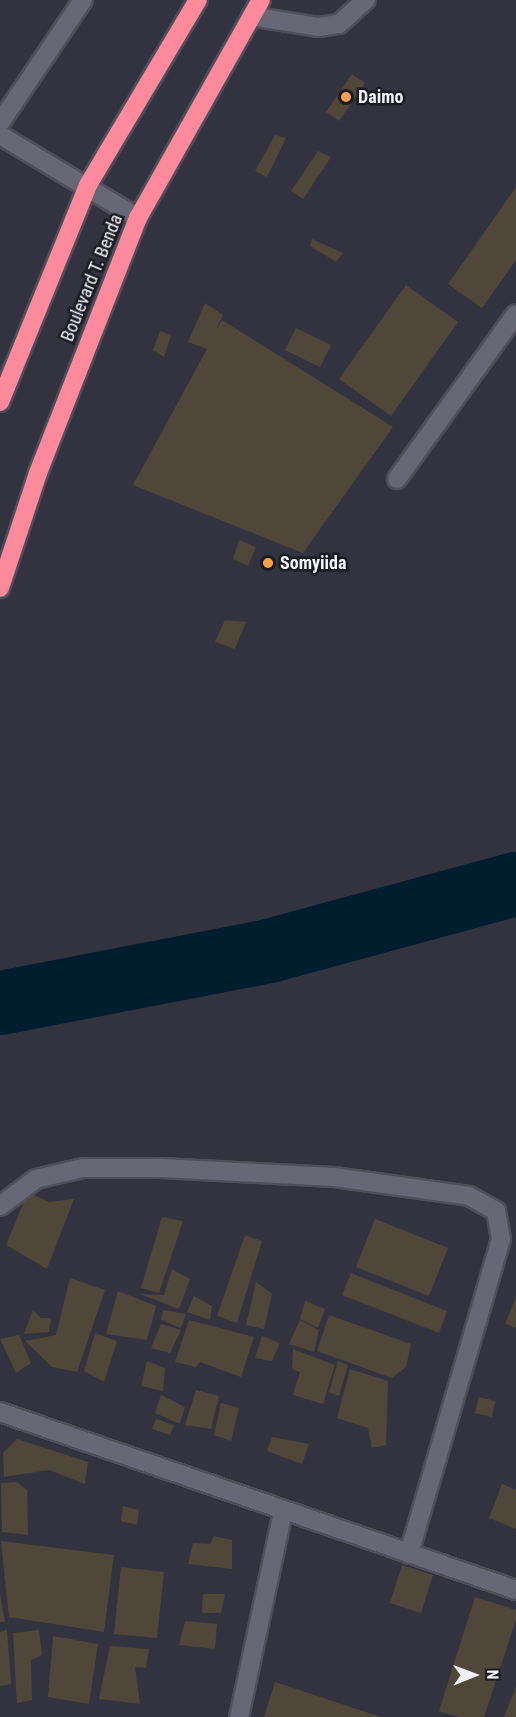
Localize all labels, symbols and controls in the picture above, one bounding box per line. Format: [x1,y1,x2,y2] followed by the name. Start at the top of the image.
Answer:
[358,86,403,108] place label: Daimo
[339,90,353,104] marker: Daimo
[57,211,127,345] street label: Boulevard T. Benda
[280,552,347,574] place label: Somyiida
[261,556,275,570] marker: Somyiida
[444,1645,504,1705] north arrow
[483,1670,502,1680] text: N

